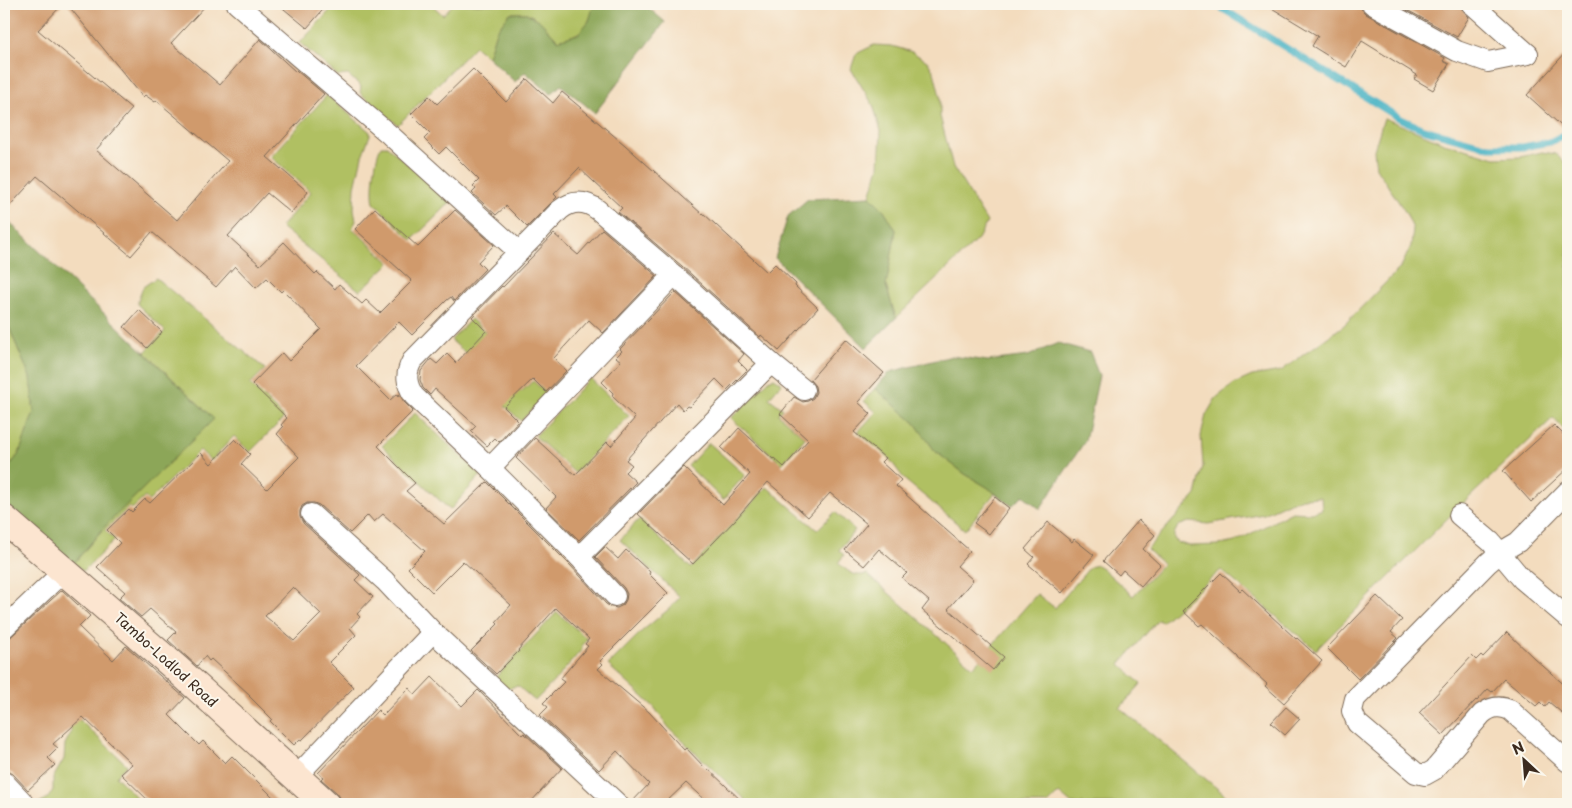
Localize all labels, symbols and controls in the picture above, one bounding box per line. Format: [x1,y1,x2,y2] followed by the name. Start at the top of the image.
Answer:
[110,607,223,712] street label: Tambo-Lodlod Road
[1500,736,1550,786] north arrow
[1508,736,1528,760] text: N

